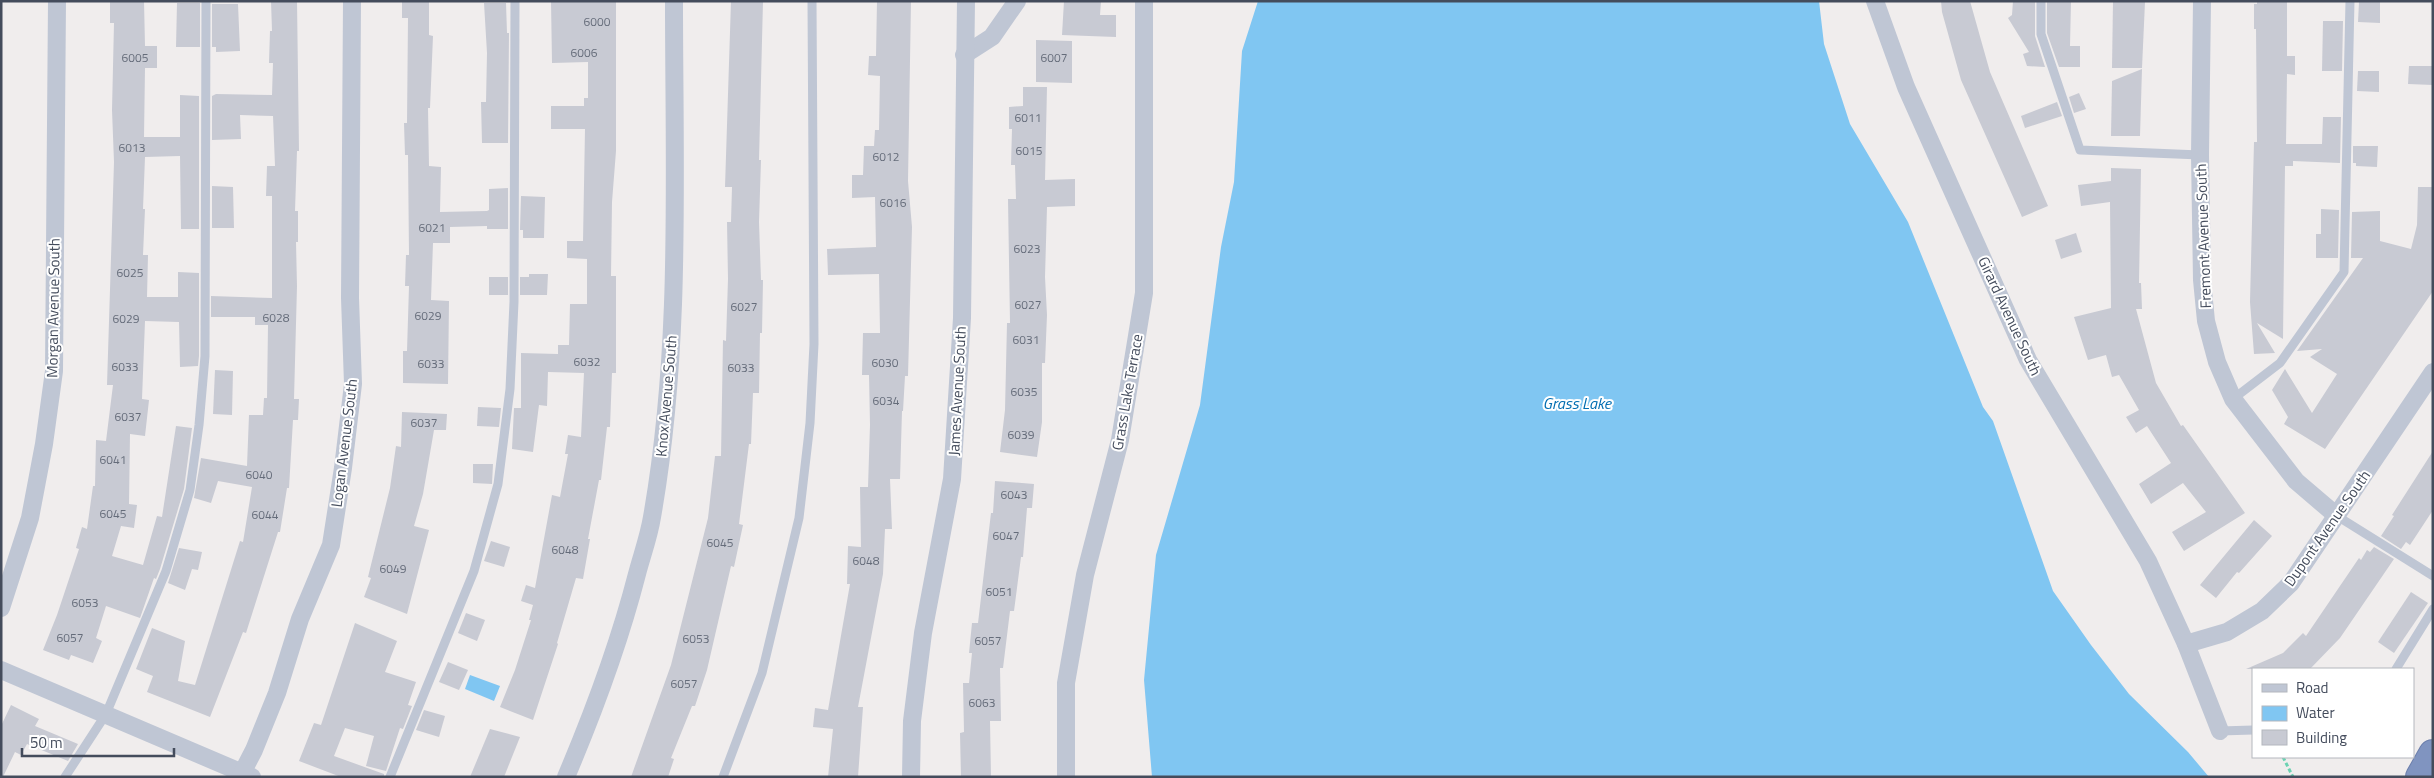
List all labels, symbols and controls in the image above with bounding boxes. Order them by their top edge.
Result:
house number: 6000 [584,12,611,31]
house number: 6006 [571,43,598,62]
house number: 6005 [122,48,149,67]
house number: 6007 [1041,48,1067,67]
house number: 6011 [1015,108,1041,127]
house number: 6013 [119,138,145,157]
house number: 6015 [1016,141,1043,160]
house number: 6012 [873,147,899,166]
street label: Fremont Avenue South [2189,163,2217,309]
house number: 6016 [880,193,907,212]
house number: 6021 [419,218,445,237]
street label: Morgan Avenue South [40,238,66,378]
house number: 6023 [1014,239,1040,258]
street label: Girard Avenue South [1972,253,2048,379]
house number: 6025 [117,263,144,282]
house number: 6027 [1015,295,1041,314]
house number: 6027 [731,297,757,316]
house number: 6029 [415,306,442,325]
house number: 6028 [263,308,290,327]
house number: 6029 [113,309,140,328]
street label: James Avenue South [942,326,972,456]
house number: 6031 [1013,330,1039,349]
street label: Grass Lake Terrace [1105,332,1149,452]
street label: Knox Avenue South [649,334,683,458]
house number: 6032 [574,352,600,371]
house number: 6030 [872,353,899,372]
house number: 6033 [418,354,444,373]
house number: 6033 [112,357,138,376]
house number: 6033 [728,358,754,377]
street label: Logan Avenue South [325,377,363,509]
house number: 6035 [1011,382,1038,401]
house number: 6034 [873,391,900,410]
water label: Grass Lake [1543,391,1613,415]
house number: 6037 [115,407,141,426]
house number: 6037 [411,413,437,432]
house number: 6039 [1008,425,1035,444]
house number: 6041 [100,450,126,469]
house number: 6040 [246,465,273,484]
street label: Dupont Avenue South [2278,465,2376,591]
house number: 6043 [1001,485,1027,504]
house number: 6045 [100,504,127,523]
house number: 6044 [252,505,279,524]
house number: 6047 [993,526,1019,545]
house number: 6045 [707,533,734,552]
house number: 6048 [552,540,579,559]
house number: 6048 [853,551,880,570]
house number: 6049 [380,559,407,578]
house number: 6051 [986,582,1012,601]
house number: 6053 [72,593,98,612]
house number: 6057 [57,628,83,647]
house number: 6053 [683,629,709,648]
house number: 6057 [975,631,1001,650]
legend [2252,668,2414,758]
house number: 6057 [671,674,697,693]
text: Road [2296,676,2328,699]
house number: 6063 [969,693,995,712]
text: Water [2296,701,2335,724]
scale bar [22,726,175,758]
text: Building [2296,726,2347,749]
text: 50 m [30,731,63,754]

